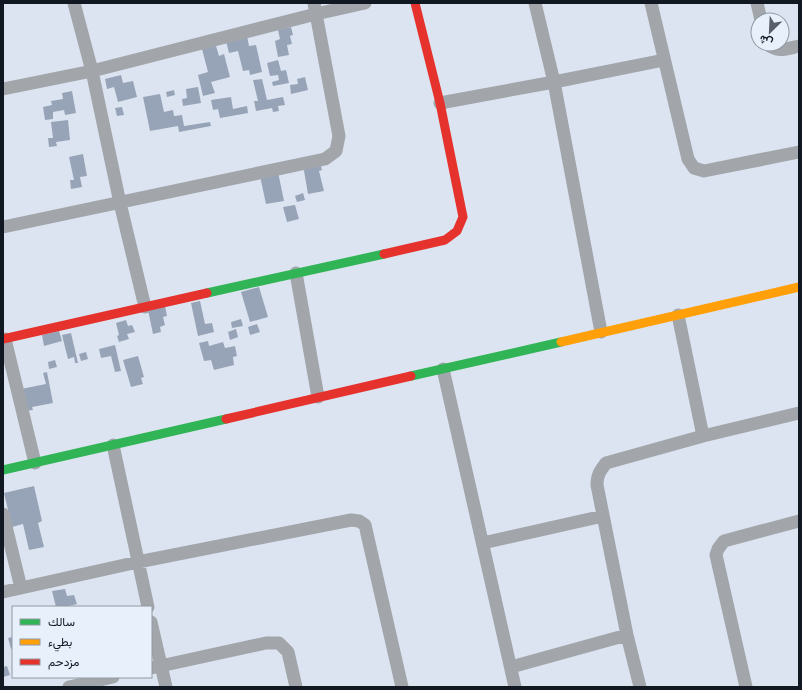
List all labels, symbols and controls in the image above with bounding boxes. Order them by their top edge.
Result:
north arrow [750,12,790,52]
text: ش [757,32,775,49]
legend [12,606,152,678]
text: سالك [48,615,75,629]
text: بطيء [48,635,72,652]
text: مزدحم [48,655,79,670]

